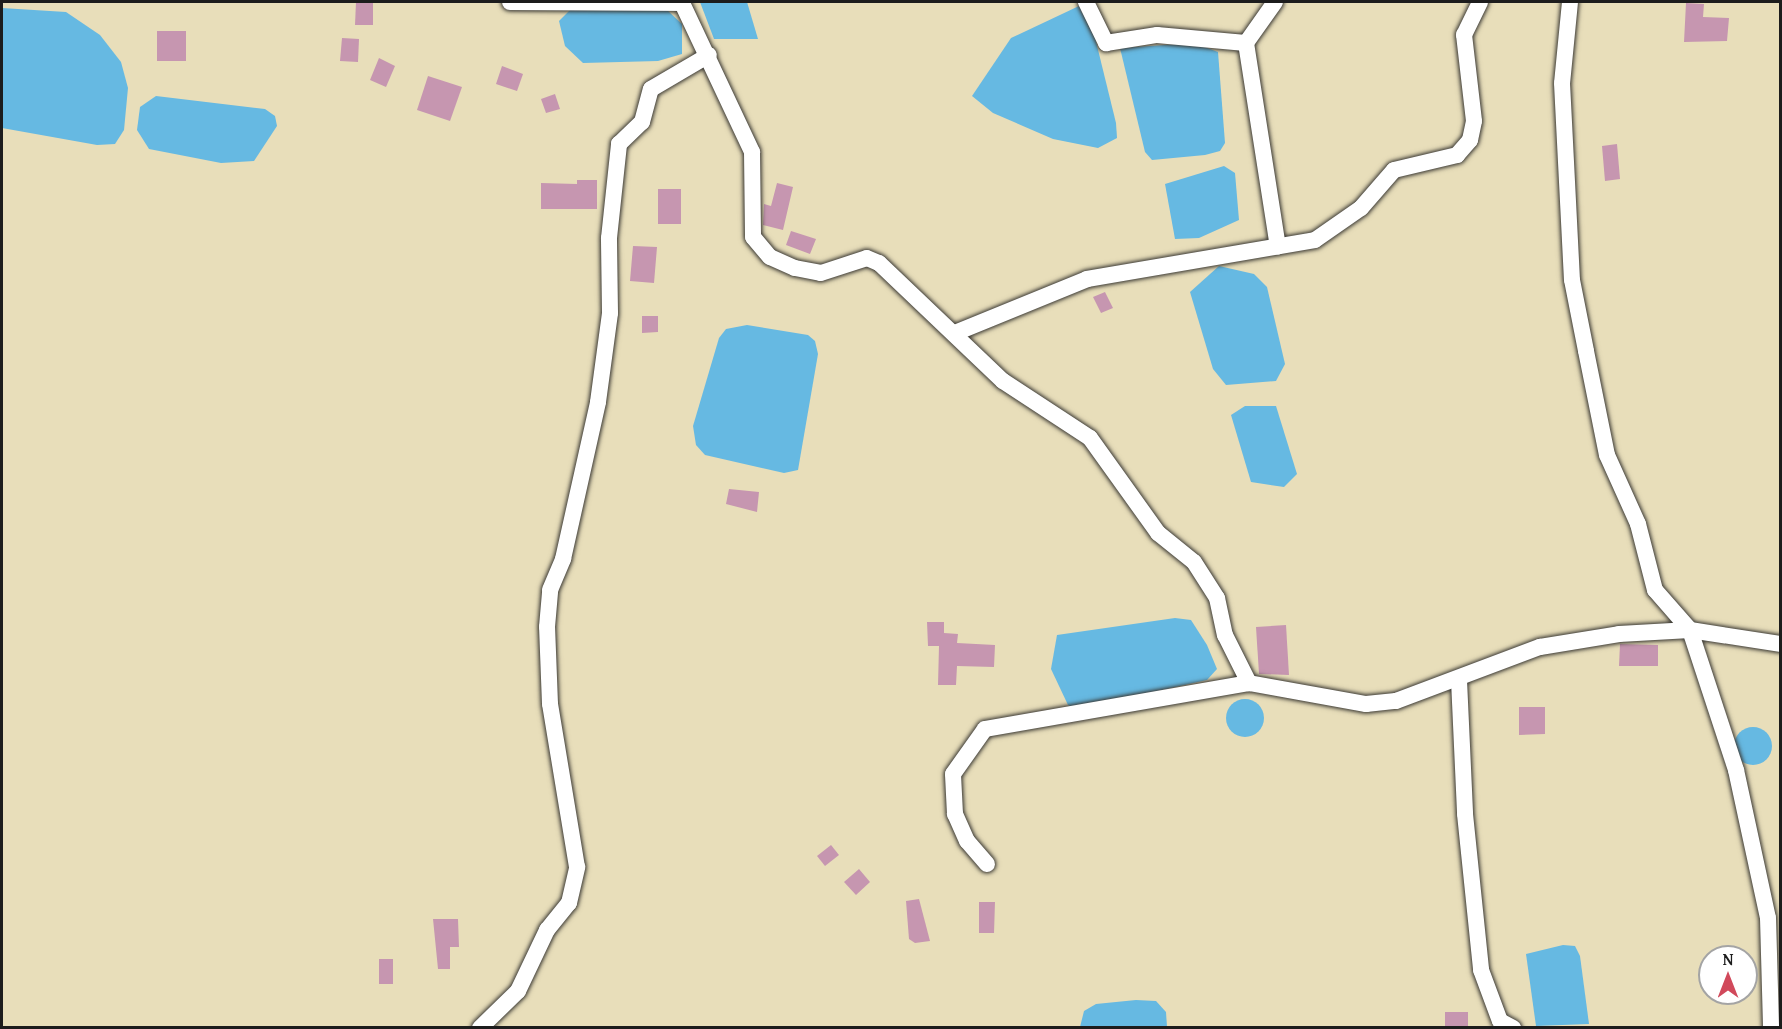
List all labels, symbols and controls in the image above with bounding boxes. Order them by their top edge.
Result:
north arrow [1698,945,1758,1005]
text: N [1723,947,1733,971]

